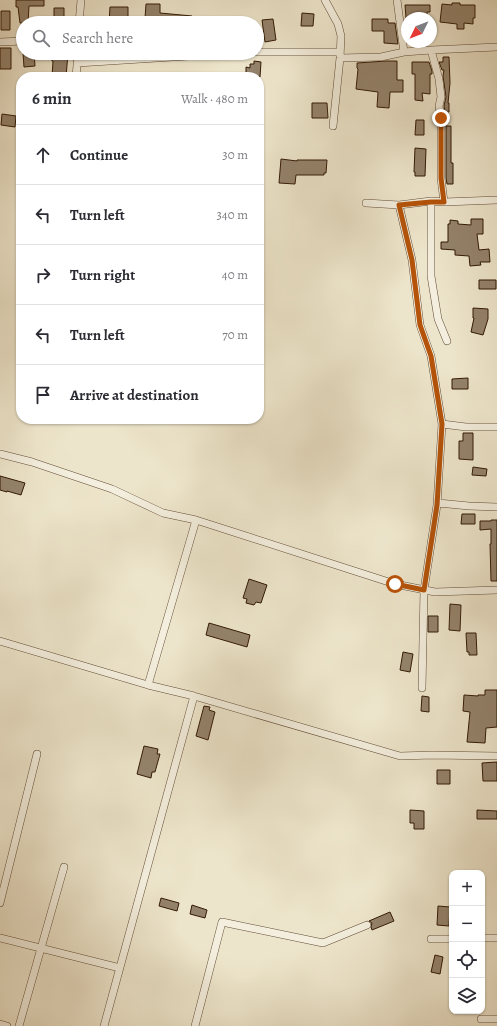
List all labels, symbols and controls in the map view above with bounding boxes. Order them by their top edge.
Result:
north arrow [401,12,437,48]
search box [16,16,264,60]
icon: search [30,27,52,49]
text: Search here [62,28,133,48]
text: 6 min [32,87,72,110]
text: Walk · 480 m [181,90,248,107]
route end [432,109,450,127]
icon: ahead [32,144,54,166]
text: Continue [70,145,128,165]
text: 30 m [222,146,248,163]
icon: left [32,204,54,226]
text: Turn left [70,205,125,225]
text: 340 m [216,206,248,223]
icon: right [32,264,54,286]
text: Turn right [70,265,135,285]
text: 40 m [222,266,248,283]
icon: left [32,324,54,346]
text: Turn left [70,325,125,345]
text: 70 m [222,326,248,343]
icon: arrive [32,384,54,406]
text: Arrive at destination [70,385,199,405]
route start [386,575,404,593]
map controls [449,870,485,1014]
button: + [449,870,485,906]
button: − [449,906,485,942]
button: locate [449,942,485,978]
button: layers [449,978,485,1014]

